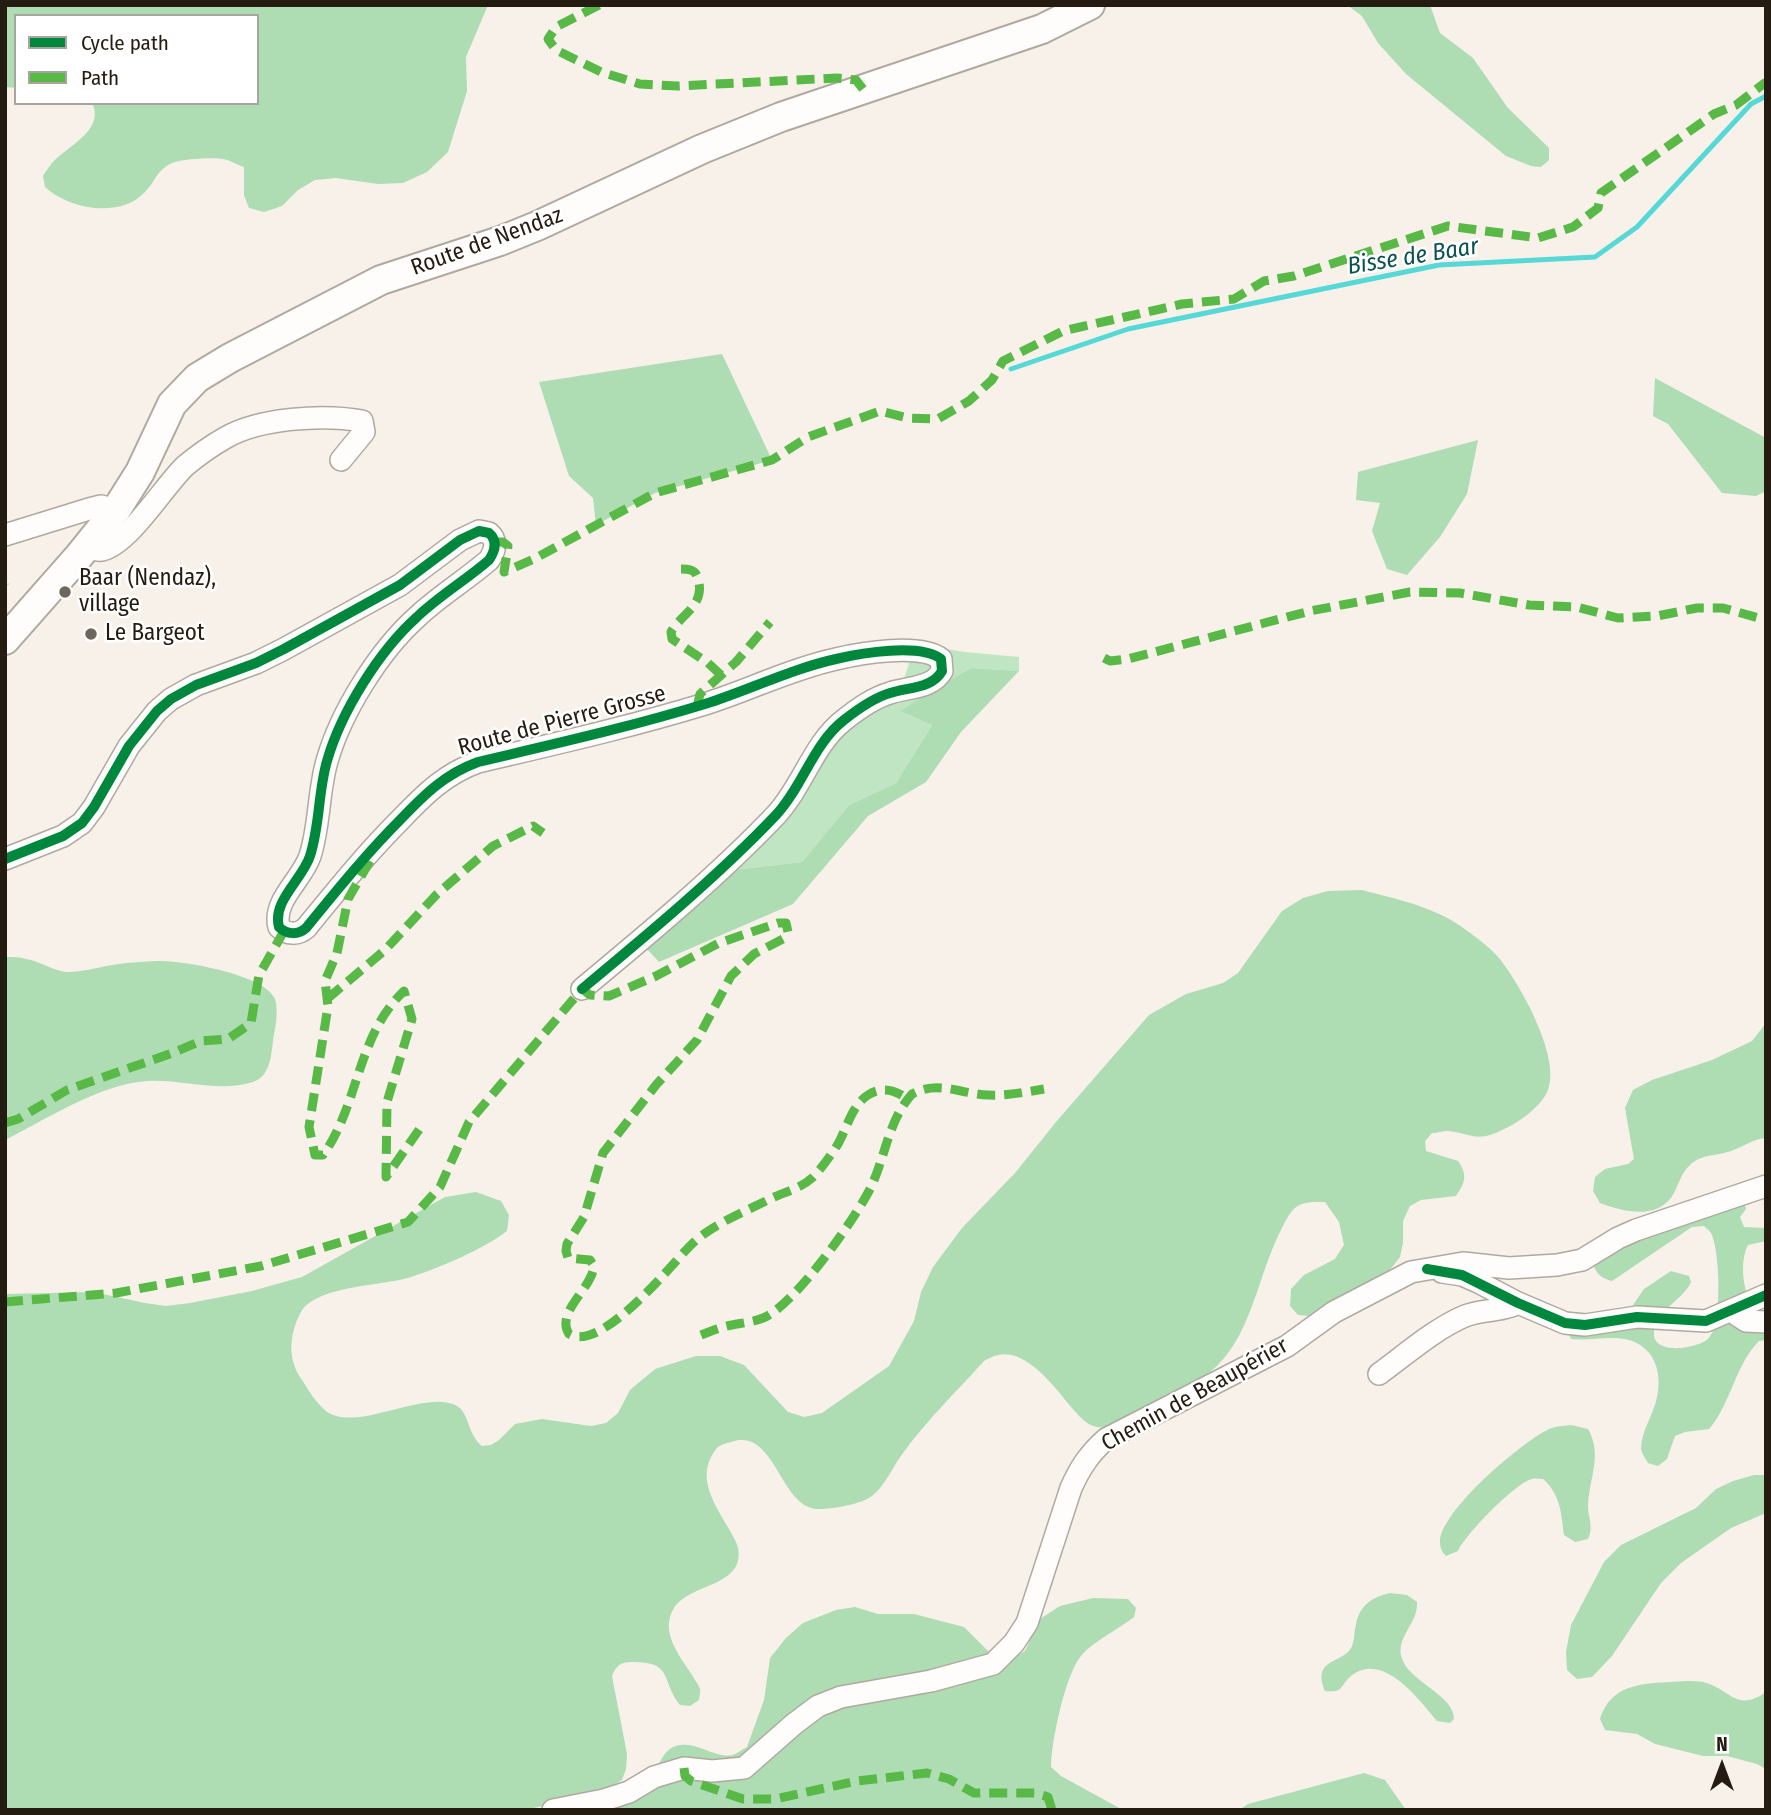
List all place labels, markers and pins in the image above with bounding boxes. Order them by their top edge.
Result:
place label: Baar (Nendaz), village [79,565,216,619]
marker: Baar (Nendaz), village [57,584,73,600]
place label: Le Bargeot [105,620,204,648]
marker: Le Bargeot [83,626,99,642]

